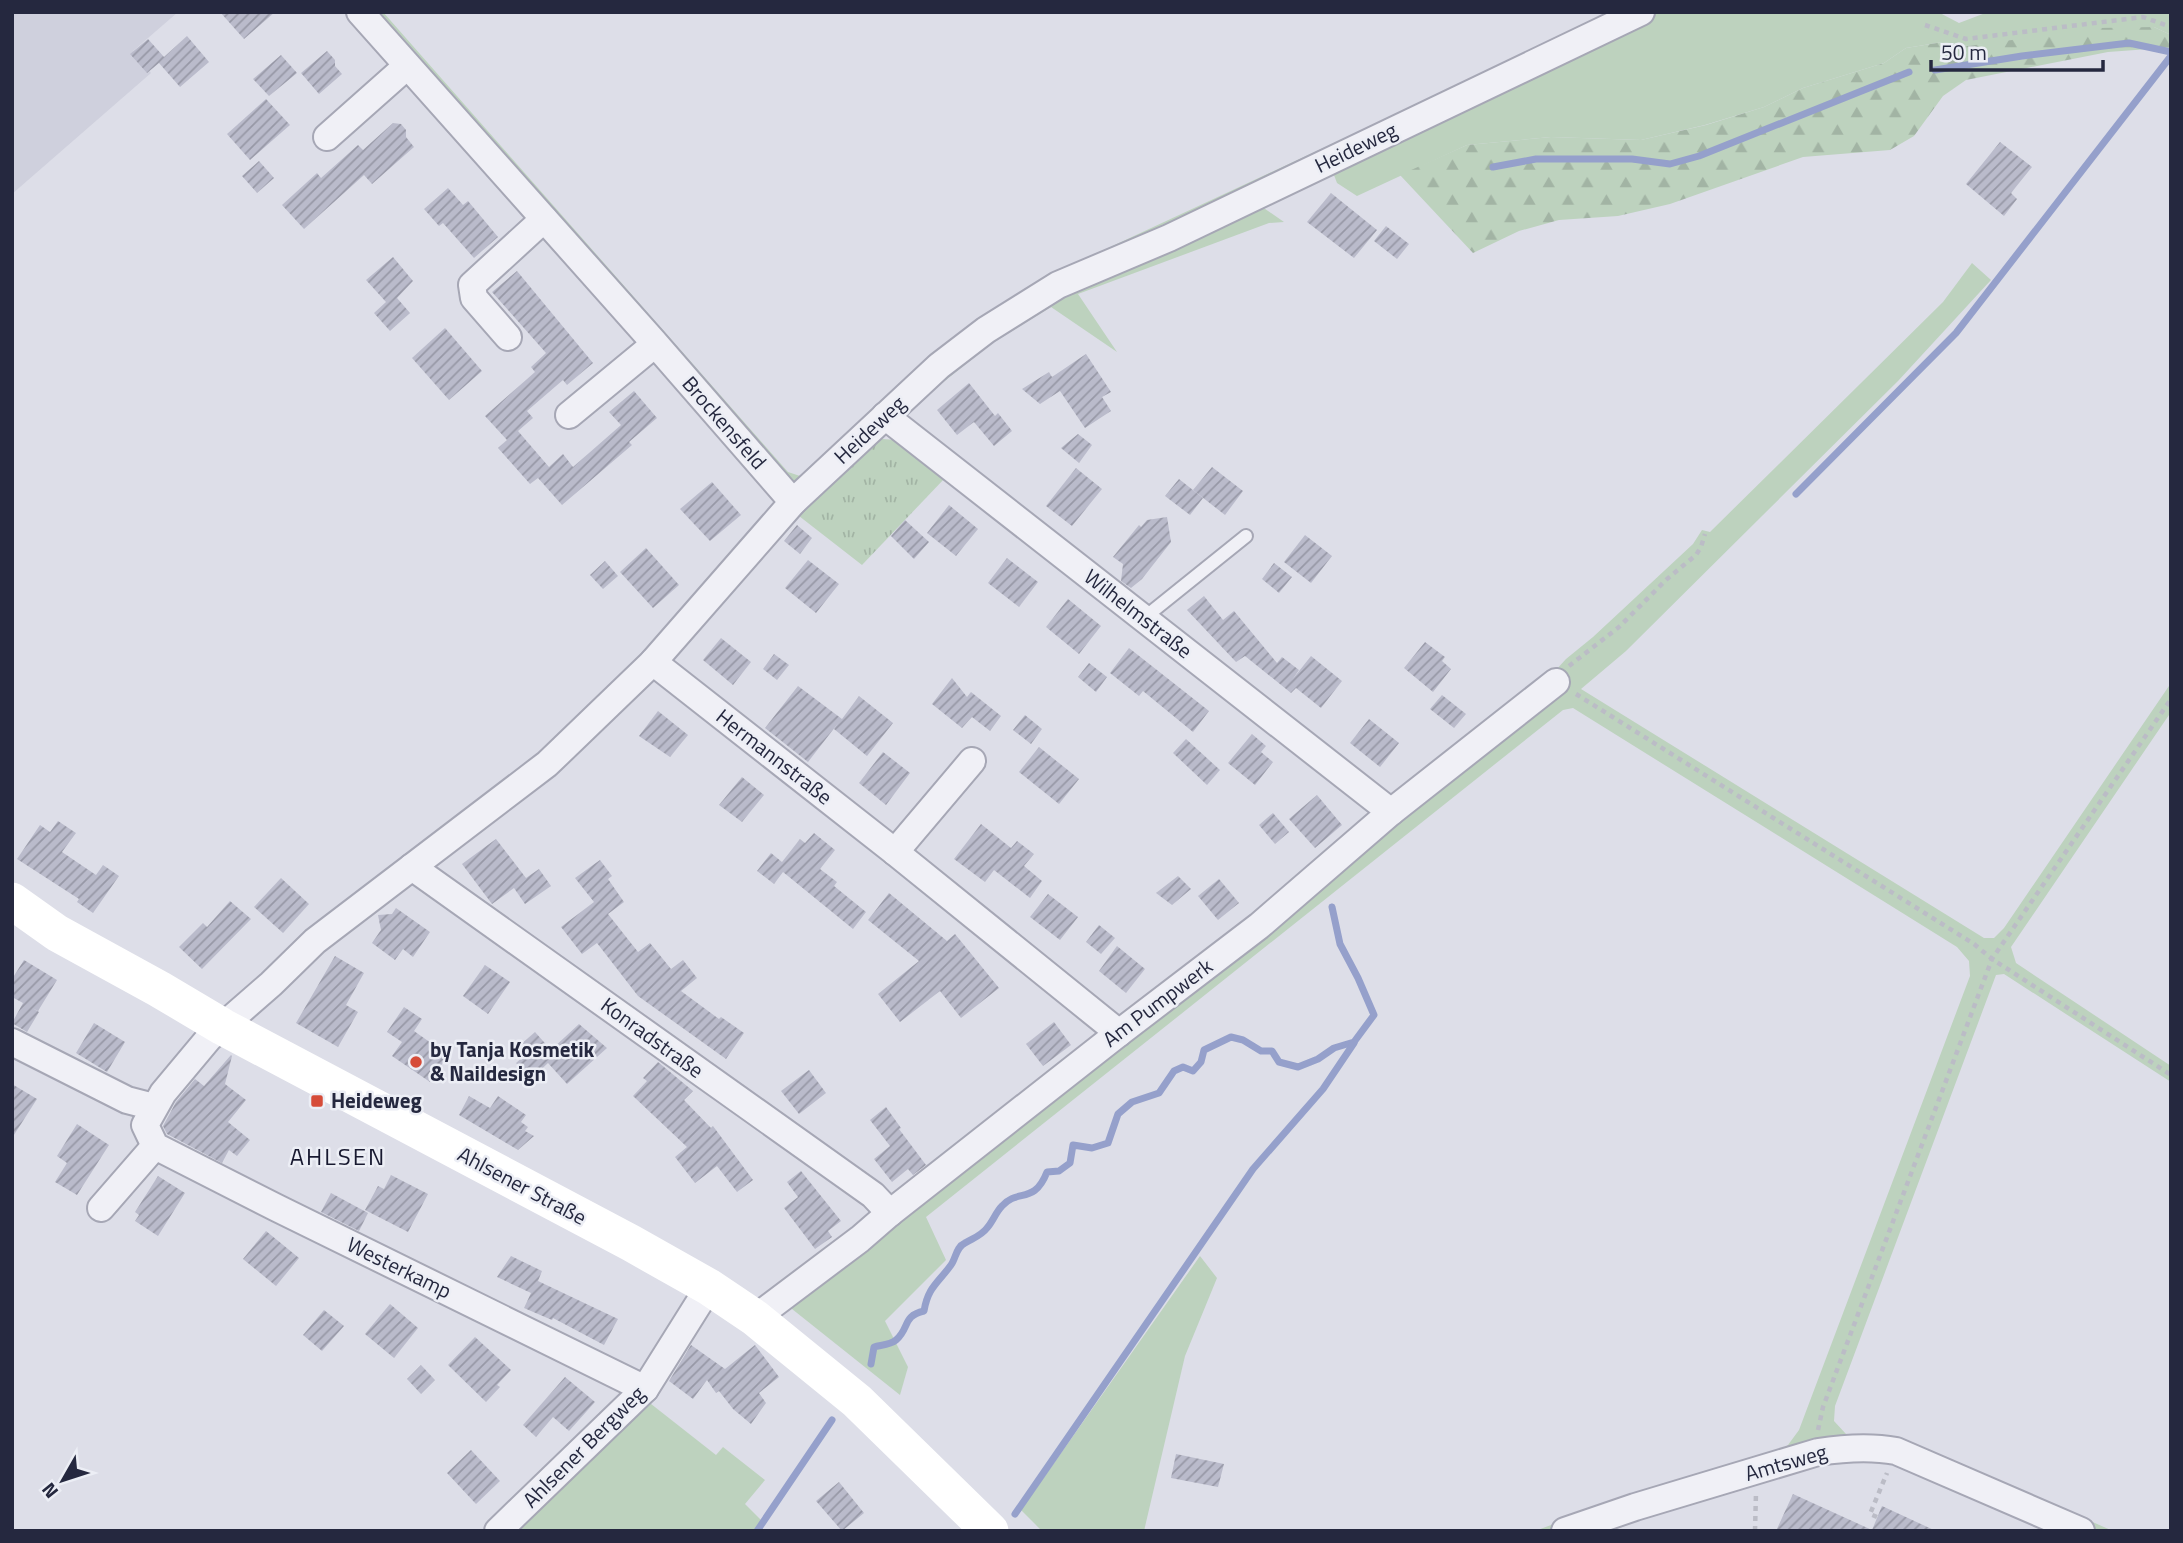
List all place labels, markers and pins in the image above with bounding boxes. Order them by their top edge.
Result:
place label: by Tanja Kosmetik & Naildesign [430,1033,595,1089]
marker: by Tanja Kosmetik & Naildesign [408,1054,424,1070]
place label: Heideweg [331,1084,422,1116]
marker: Heideweg [309,1093,325,1109]

